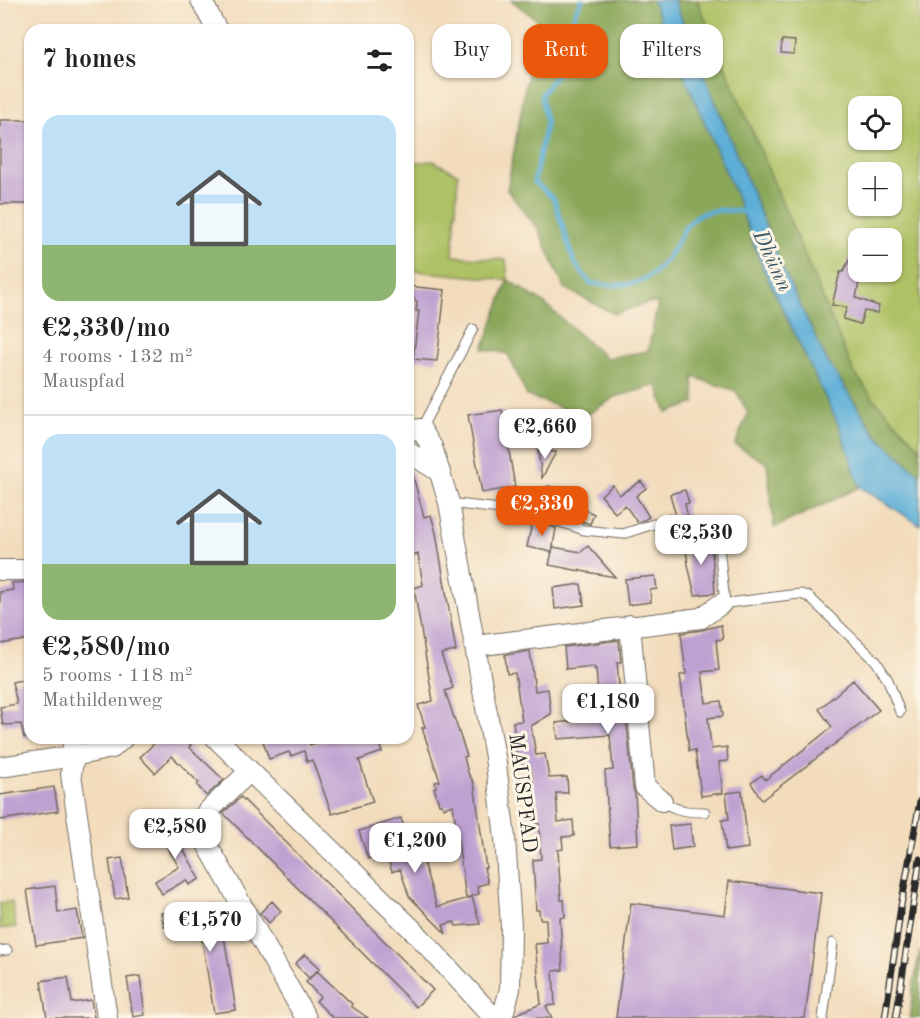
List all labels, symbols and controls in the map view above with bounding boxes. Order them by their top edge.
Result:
chip: Buy [432,24,511,78]
chip: Rent [523,24,608,78]
chip: Filters [620,24,723,78]
icon: filters [363,44,396,77]
text: 7 homes [42,47,136,73]
map controls [848,96,902,282]
button: locate [848,96,902,150]
icon: home [165,154,273,262]
button: + [848,162,902,216]
water label: Dhünn [748,226,796,296]
button: − [848,228,902,282]
text: €2,330/mo [42,316,170,342]
text: 4 rooms · 132 m² [42,347,192,367]
text: Mauspfad [42,372,125,392]
pin: €2,660 [496,409,594,460]
text: €2,660 [513,418,577,438]
icon: home [165,473,273,581]
pin: €2,330 [493,486,591,537]
text: €2,330 [510,495,574,515]
pin: €2,530 [652,515,750,566]
text: €2,530 [669,524,733,544]
text: €2,580/mo [42,635,170,661]
text: 5 rooms · 118 m² [42,666,192,686]
pin: €1,180 [559,684,657,735]
text: Mathildenweg [42,691,162,711]
text: €1,180 [576,693,640,713]
street label: MAUSPFAD [504,732,540,854]
pin: €2,580 [126,809,224,860]
text: €2,580 [143,818,207,838]
pin: €1,200 [366,823,464,874]
text: €1,200 [383,832,447,852]
pin: €1,570 [161,902,259,953]
text: €1,570 [178,911,242,931]

